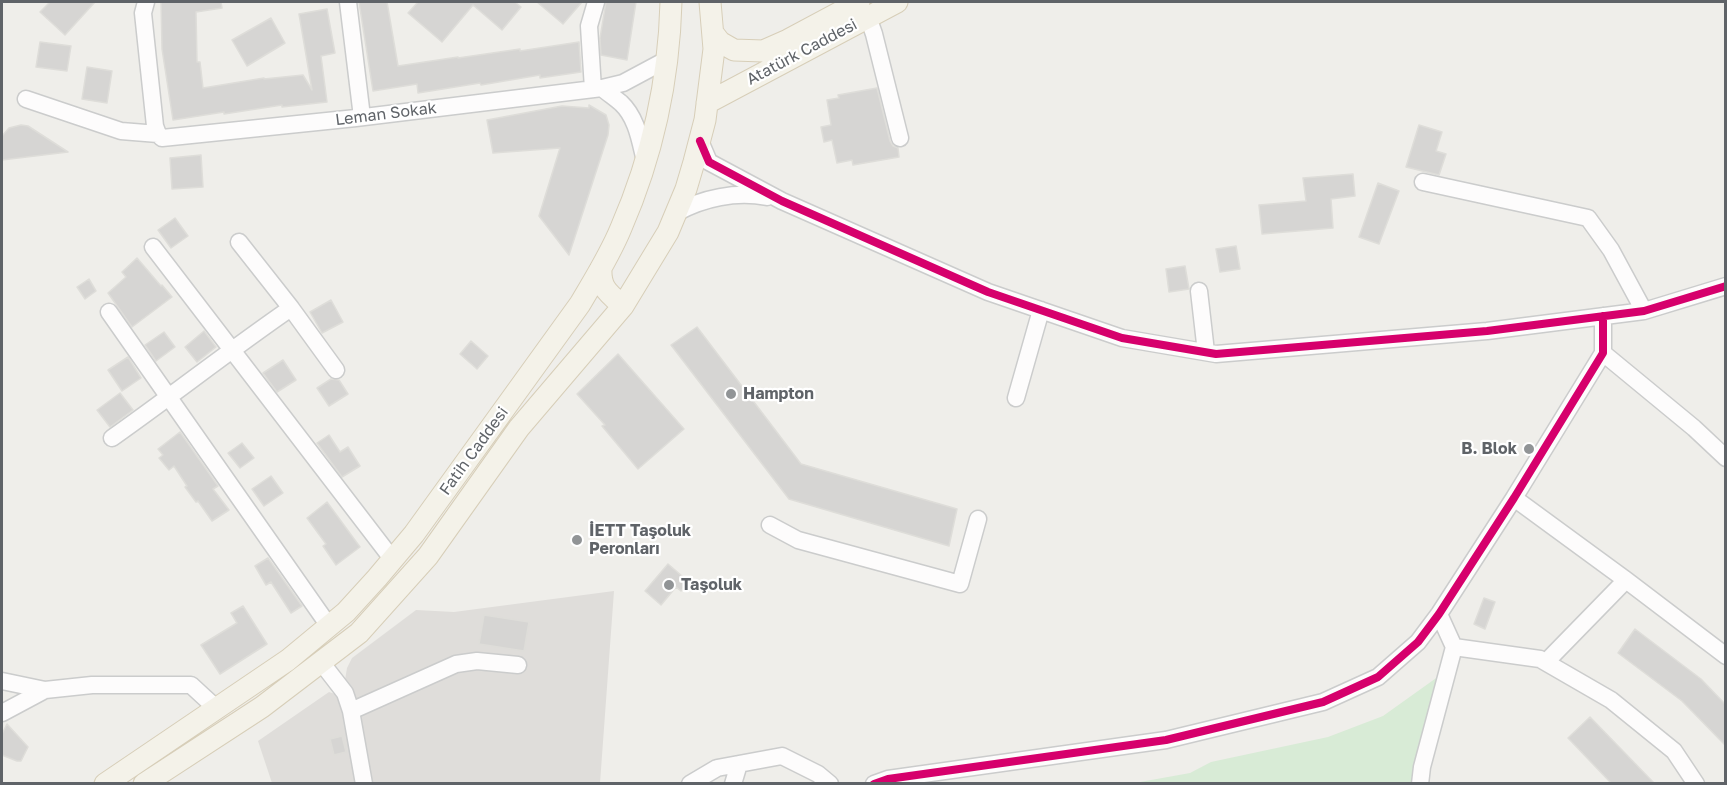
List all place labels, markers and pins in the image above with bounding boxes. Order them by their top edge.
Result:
place label: Hampton [743,384,814,404]
marker: Hampton [724,387,738,401]
place label: B. Blok [1461,439,1517,459]
marker: B. Blok [1522,442,1536,456]
place label: İETT Taşoluk Peronları [589,521,691,559]
marker: İETT Taşoluk Peronları [570,533,584,547]
place label: Taşoluk [681,575,742,595]
marker: Taşoluk [662,578,676,592]

